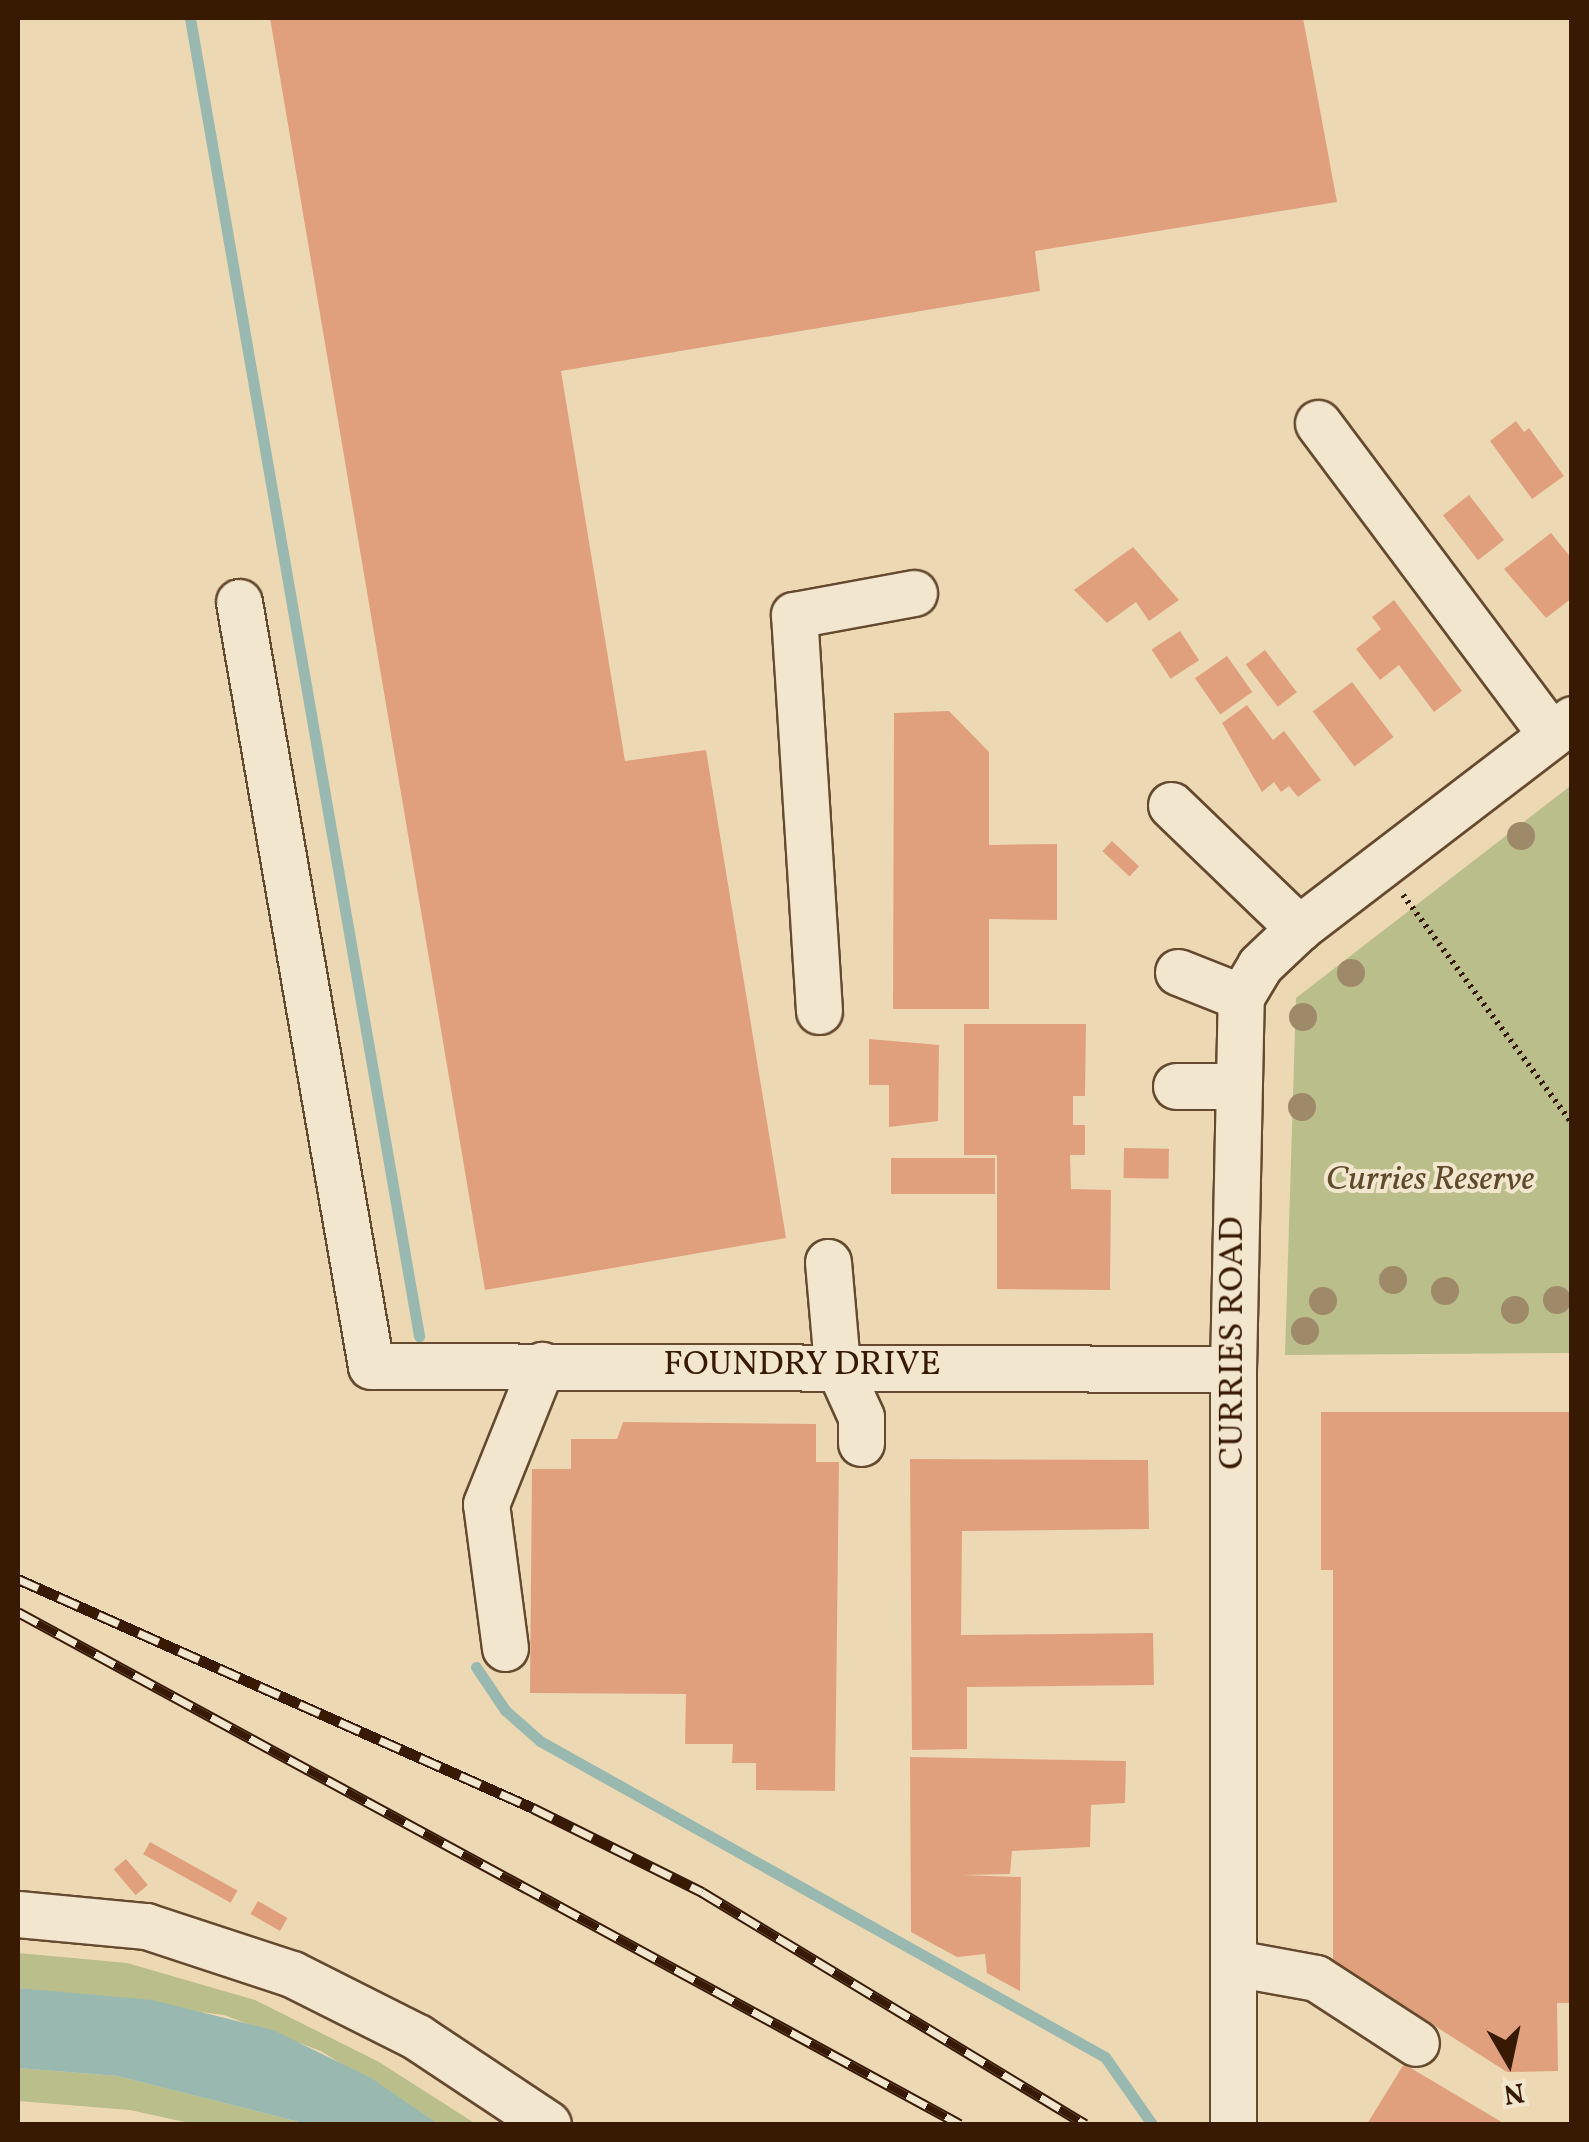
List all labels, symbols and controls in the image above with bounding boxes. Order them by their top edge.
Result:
park label: Curries Reserve [1326,1159,1534,1201]
street label: CURRIES ROAD [1212,1216,1254,1470]
street label: FOUNDRY DRIVE [663,1344,941,1386]
north arrow [1459,2012,1559,2112]
text: N [1501,2071,1527,2113]

